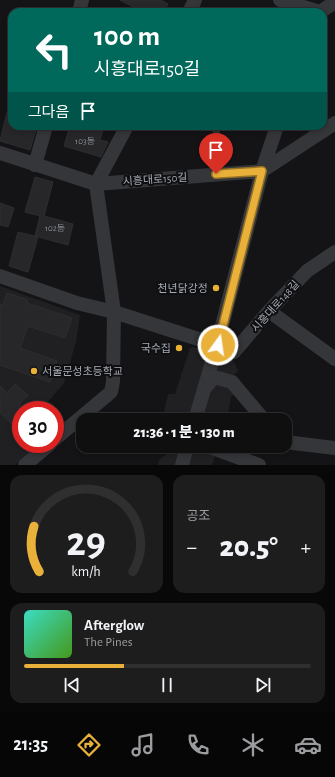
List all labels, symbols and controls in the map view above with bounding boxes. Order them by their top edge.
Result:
text: 100 m [94,23,160,51]
icon: left [28,24,80,76]
text: 시흥대로150길 [94,61,200,79]
icon: arrive [77,100,99,122]
text: 그다음 [28,105,69,120]
pin [199,133,233,174]
house number: 103동 [75,137,95,146]
icon: arrive [205,139,227,161]
street label: 시흥대로150길 [122,172,188,187]
house number: 102동 [45,224,65,233]
street label: 시흥대로148길 [250,279,301,334]
place label: 천년닭강정 [157,282,208,294]
marker: 천년닭강정 [211,283,221,293]
position arrow [197,324,239,366]
place label: 국수집 [141,343,171,354]
marker: 국수집 [174,343,184,353]
place label: 서울문성초등학교 [42,365,123,377]
marker: 서울문성초등학교 [29,366,39,376]
speed limit sign: 30 [12,401,64,453]
text: 21:36 · 1 분 · 130 m [133,425,235,440]
text: 공조 [187,510,210,523]
text: 29 [66,522,106,563]
text: 20.5° [219,532,278,562]
text: − [187,536,197,558]
text: + [300,536,311,558]
text: km/h [72,565,101,579]
text: Afterglow [84,618,144,633]
text: The Pines [84,636,133,649]
icon: previous [61,674,83,696]
icon: pause [156,674,178,696]
icon: next [252,674,274,696]
icon: directions [75,731,103,759]
icon: music [129,731,157,759]
icon: phone [184,731,212,759]
icon: climate [239,731,267,759]
icon: car [294,731,322,759]
text: 21:35 [13,736,48,754]

